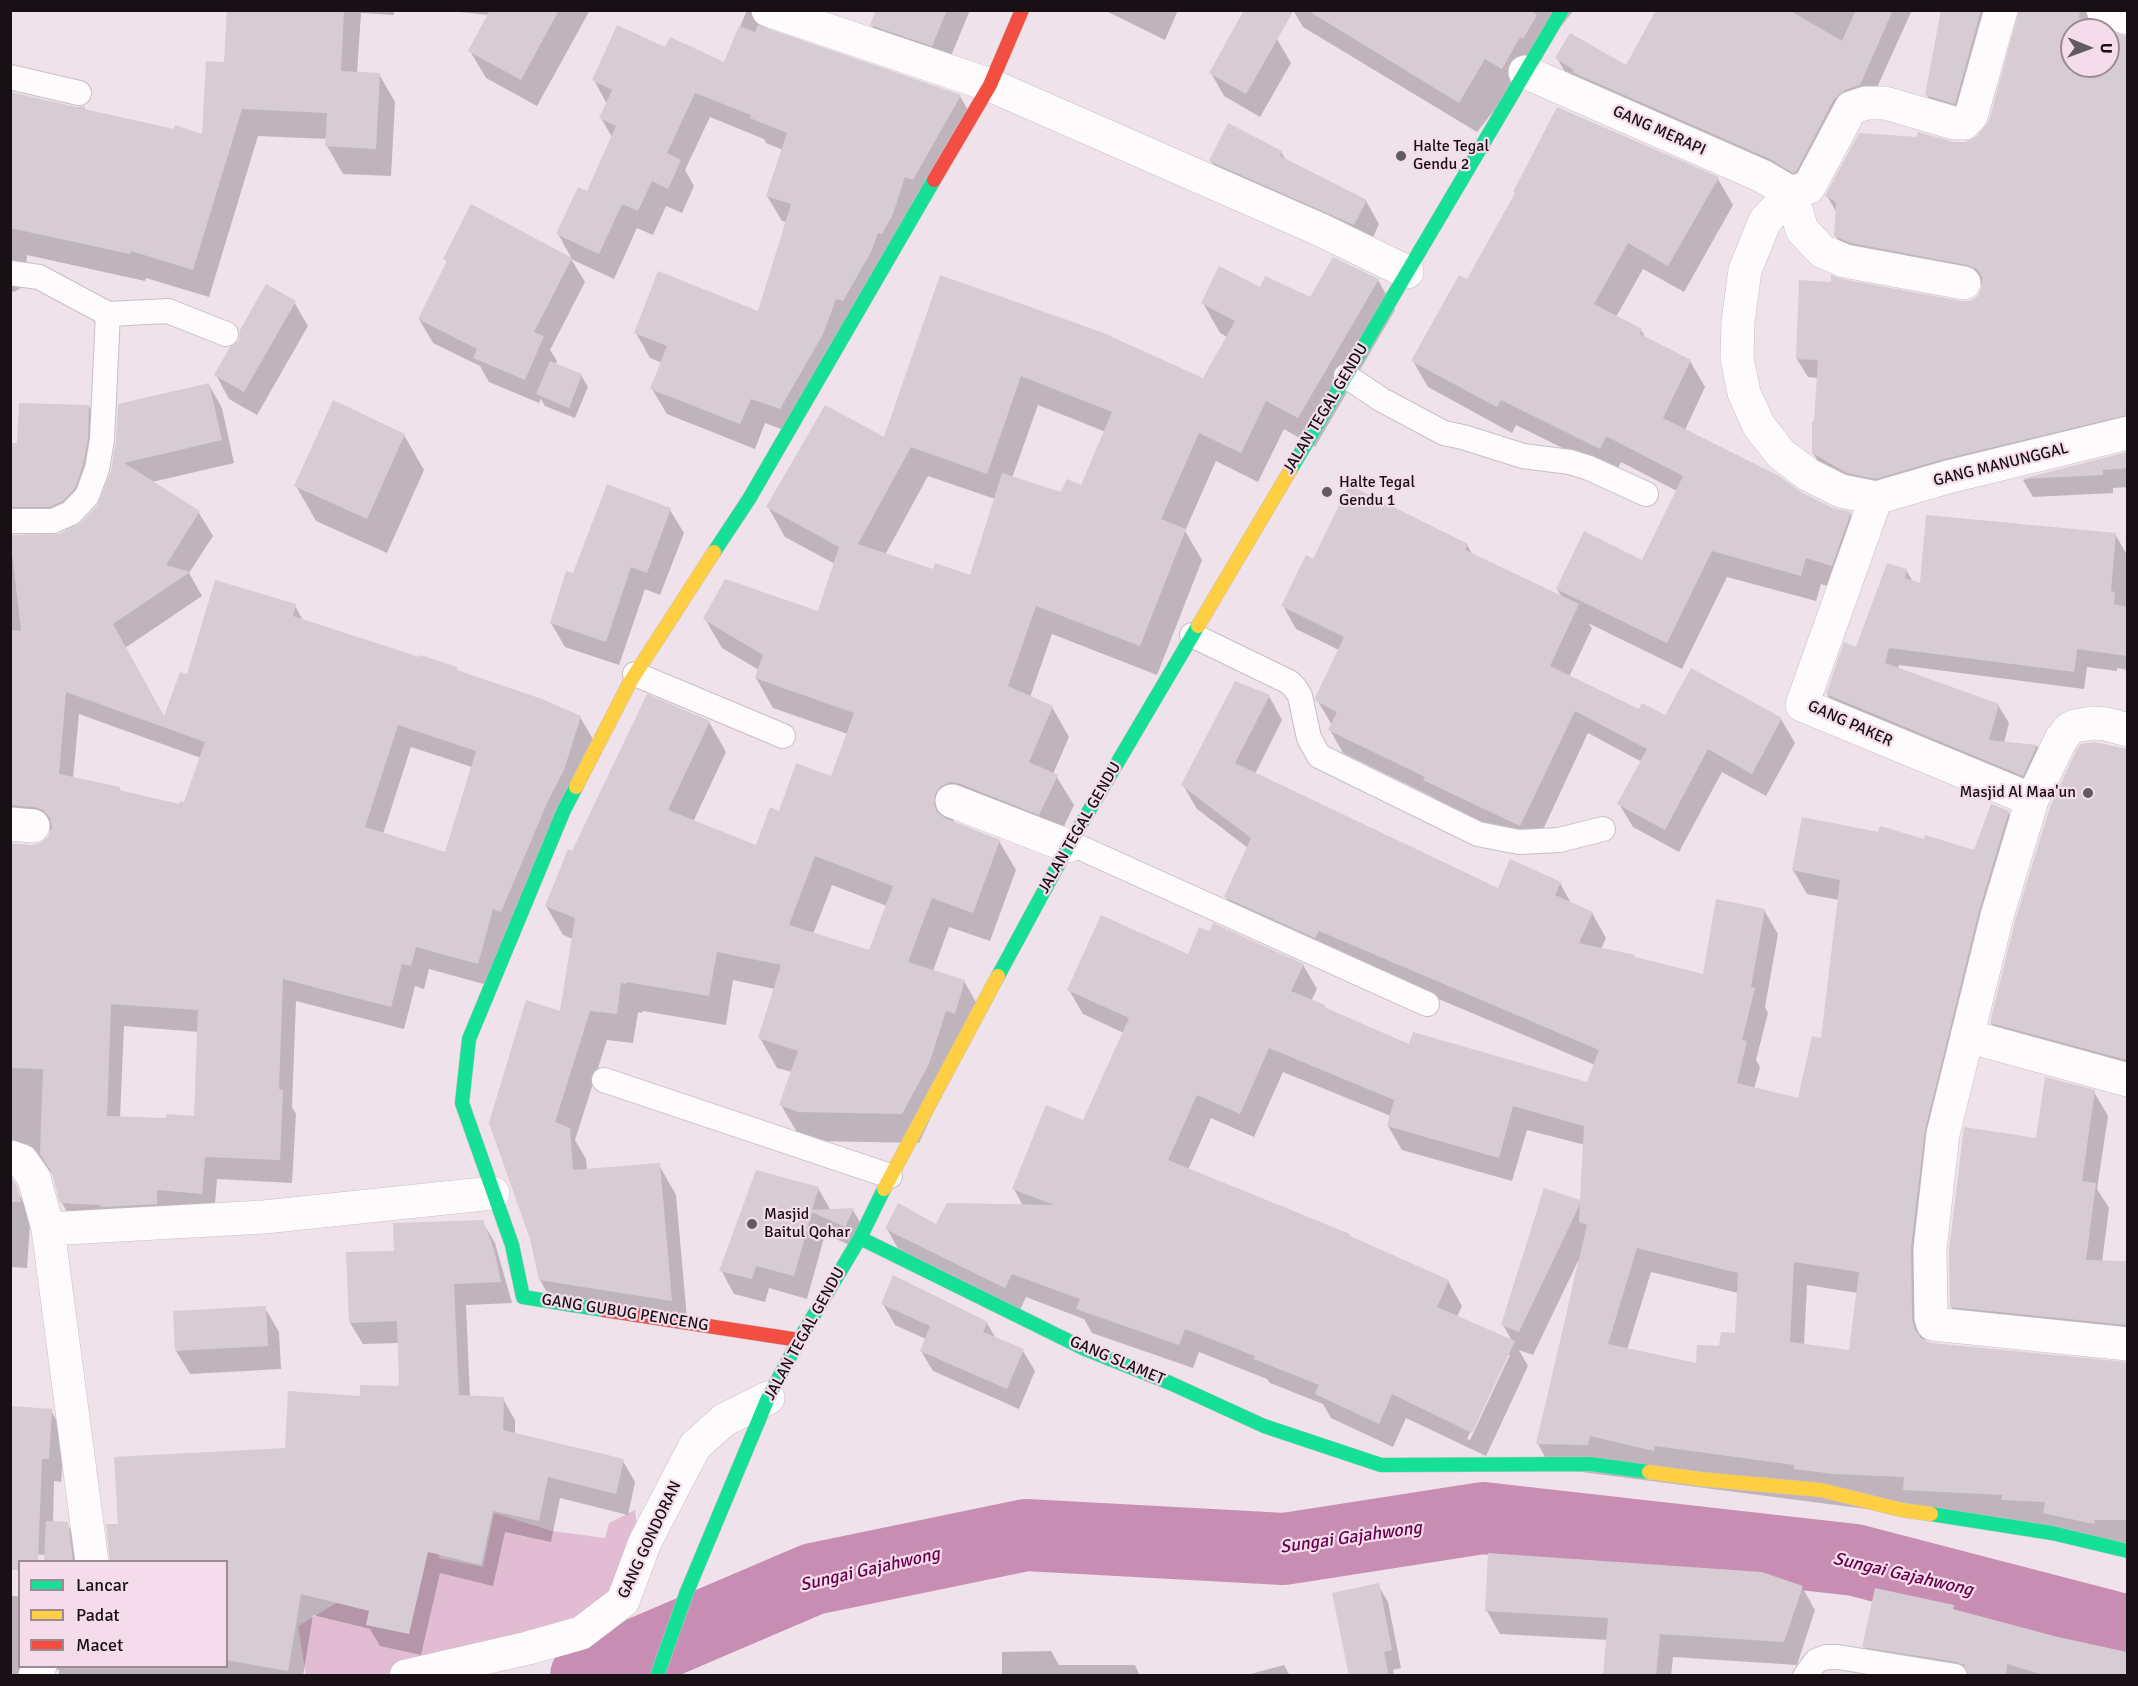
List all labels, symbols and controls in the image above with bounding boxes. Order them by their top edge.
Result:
north arrow [2060,18,2120,78]
text: U [2096,43,2116,54]
street label: GANG MERAPI [1609,102,1709,160]
place label: Halte Tegal Gendu 2 [1413,137,1489,175]
marker: Halte Tegal Gendu 2 [1394,149,1408,163]
street label: JALAN TEGAL GENDU [1279,340,1373,478]
street label: GANG MANUNGGAL [1932,439,2070,491]
place label: Halte Tegal Gendu 1 [1339,473,1415,511]
marker: Halte Tegal Gendu 1 [1320,485,1334,499]
street label: GANG PAKER [1805,697,1895,751]
street label: JALAN TEGAL GENDU [1034,759,1126,897]
place label: Masjid Al Maa'un [1959,783,2076,803]
marker: Masjid Al Maa'un [2081,786,2095,800]
place label: Masjid Baitul Qohar [764,1205,850,1243]
marker: Masjid Baitul Qohar [745,1217,759,1231]
street label: JALAN TEGAL GENDU [761,1264,849,1404]
street label: GANG GUBUG PENCENG [540,1290,710,1336]
street label: GANG SLAMET [1067,1332,1167,1390]
street label: GANG GONDORAN [614,1478,686,1602]
water label: Sungai Gajahwong [1279,1517,1423,1559]
water label: Sungai Gajahwong [798,1543,942,1597]
water label: Sungai Gajahwong [1831,1548,1975,1602]
legend [18,1560,228,1668]
text: Lancar [76,1574,128,1596]
text: Padat [76,1604,120,1626]
text: Macet [76,1634,123,1656]

